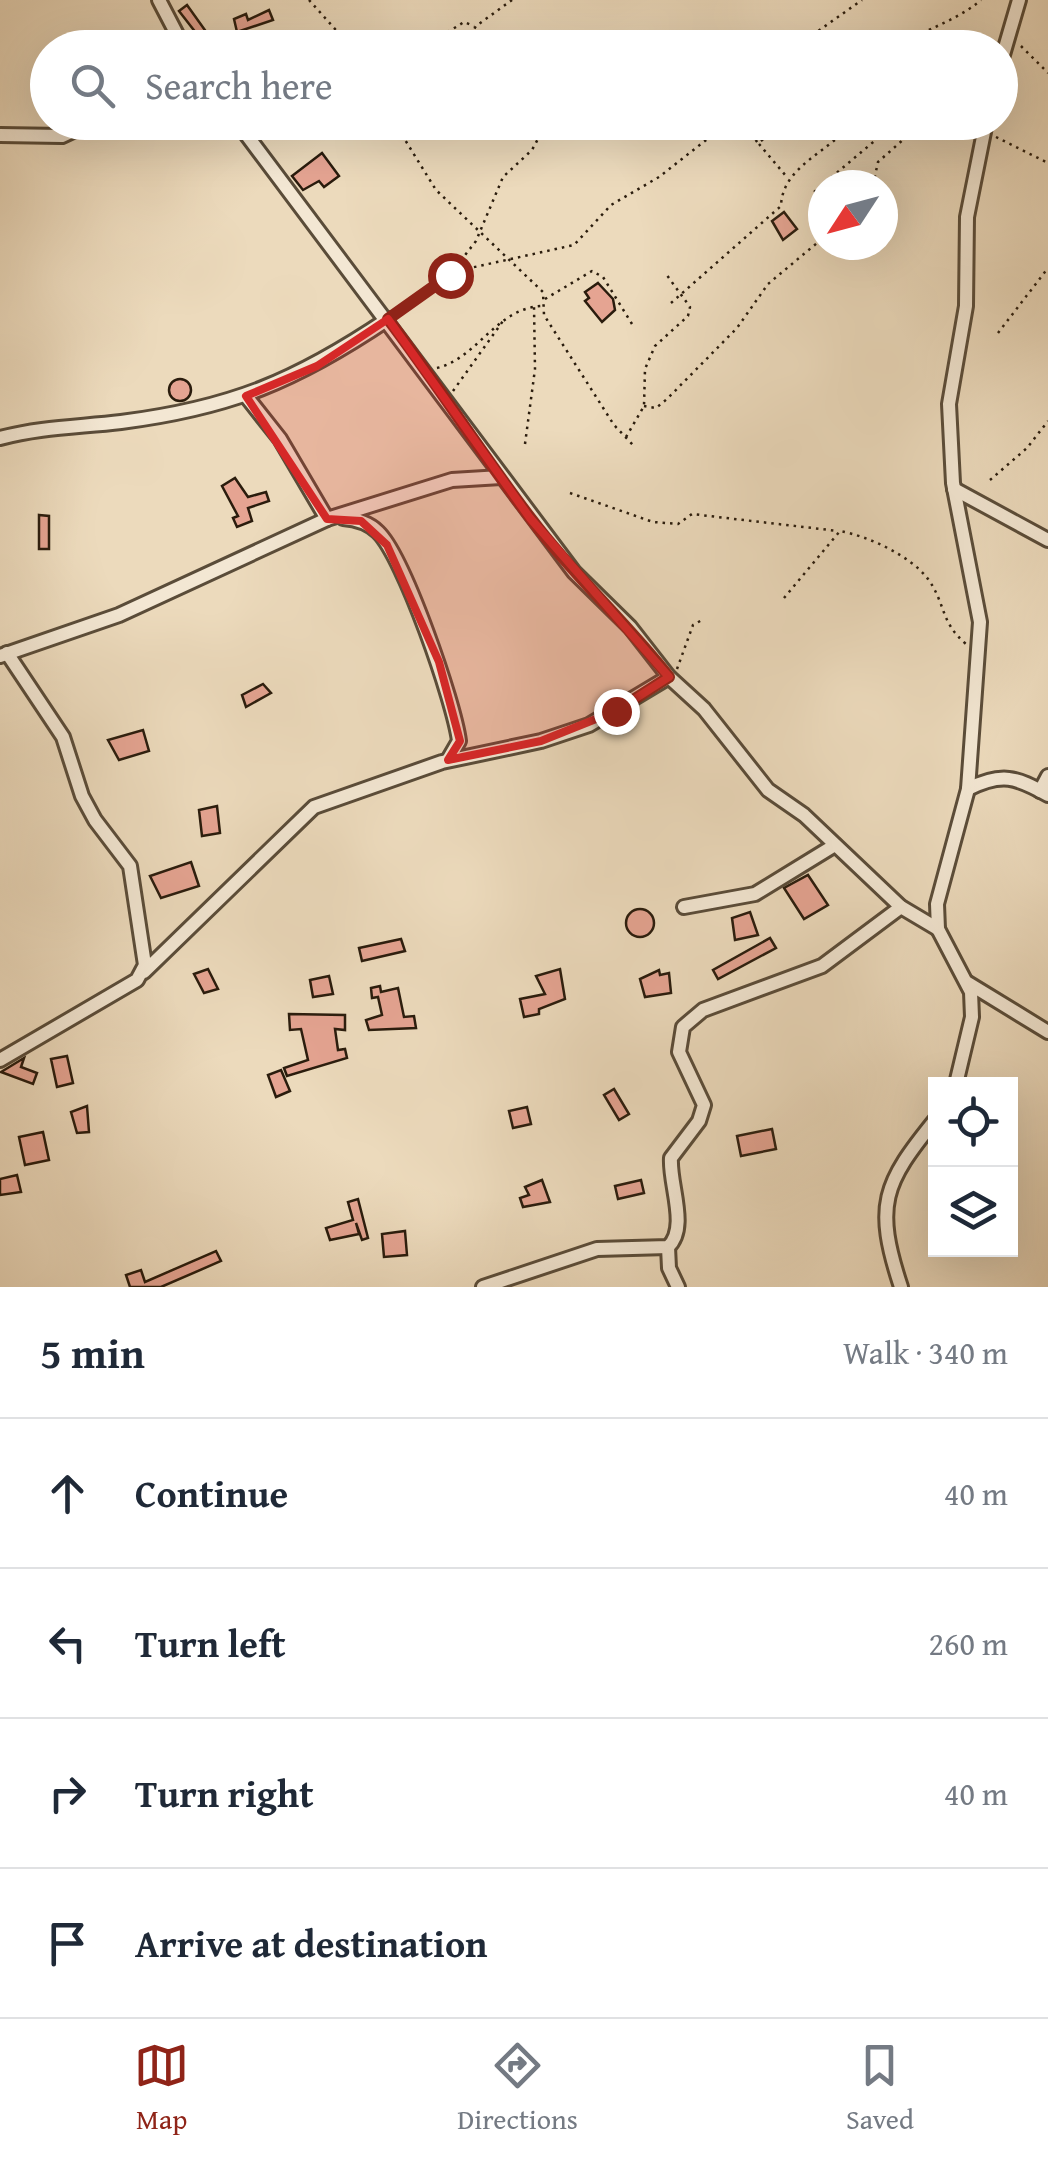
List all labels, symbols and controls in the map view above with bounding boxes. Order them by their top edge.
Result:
search box [30,30,1018,140]
text: Search here [145,57,333,113]
icon: search [65,58,120,113]
north arrow [808,170,898,260]
route start [428,253,474,299]
route end [594,689,640,735]
map controls [928,1077,1018,1257]
button: locate [928,1077,1018,1167]
button: layers [928,1167,1018,1257]
text: 5 min [40,1322,145,1383]
text: Walk · 340 m [843,1329,1008,1376]
text: Continue [135,1465,288,1521]
icon: ahead [40,1466,95,1521]
text: 40 m [944,1470,1008,1517]
text: Turn left [135,1615,286,1671]
icon: left [40,1616,95,1671]
text: 260 m [929,1620,1008,1667]
text: Turn right [135,1765,314,1821]
icon: right [40,1766,95,1821]
text: 40 m [944,1770,1008,1817]
text: Arrive at destination [135,1915,488,1971]
icon: arrive [40,1916,95,1971]
tab: Map [134,2038,189,2139]
tab: Directions [457,2038,578,2139]
tab: Saved [846,2038,914,2139]

